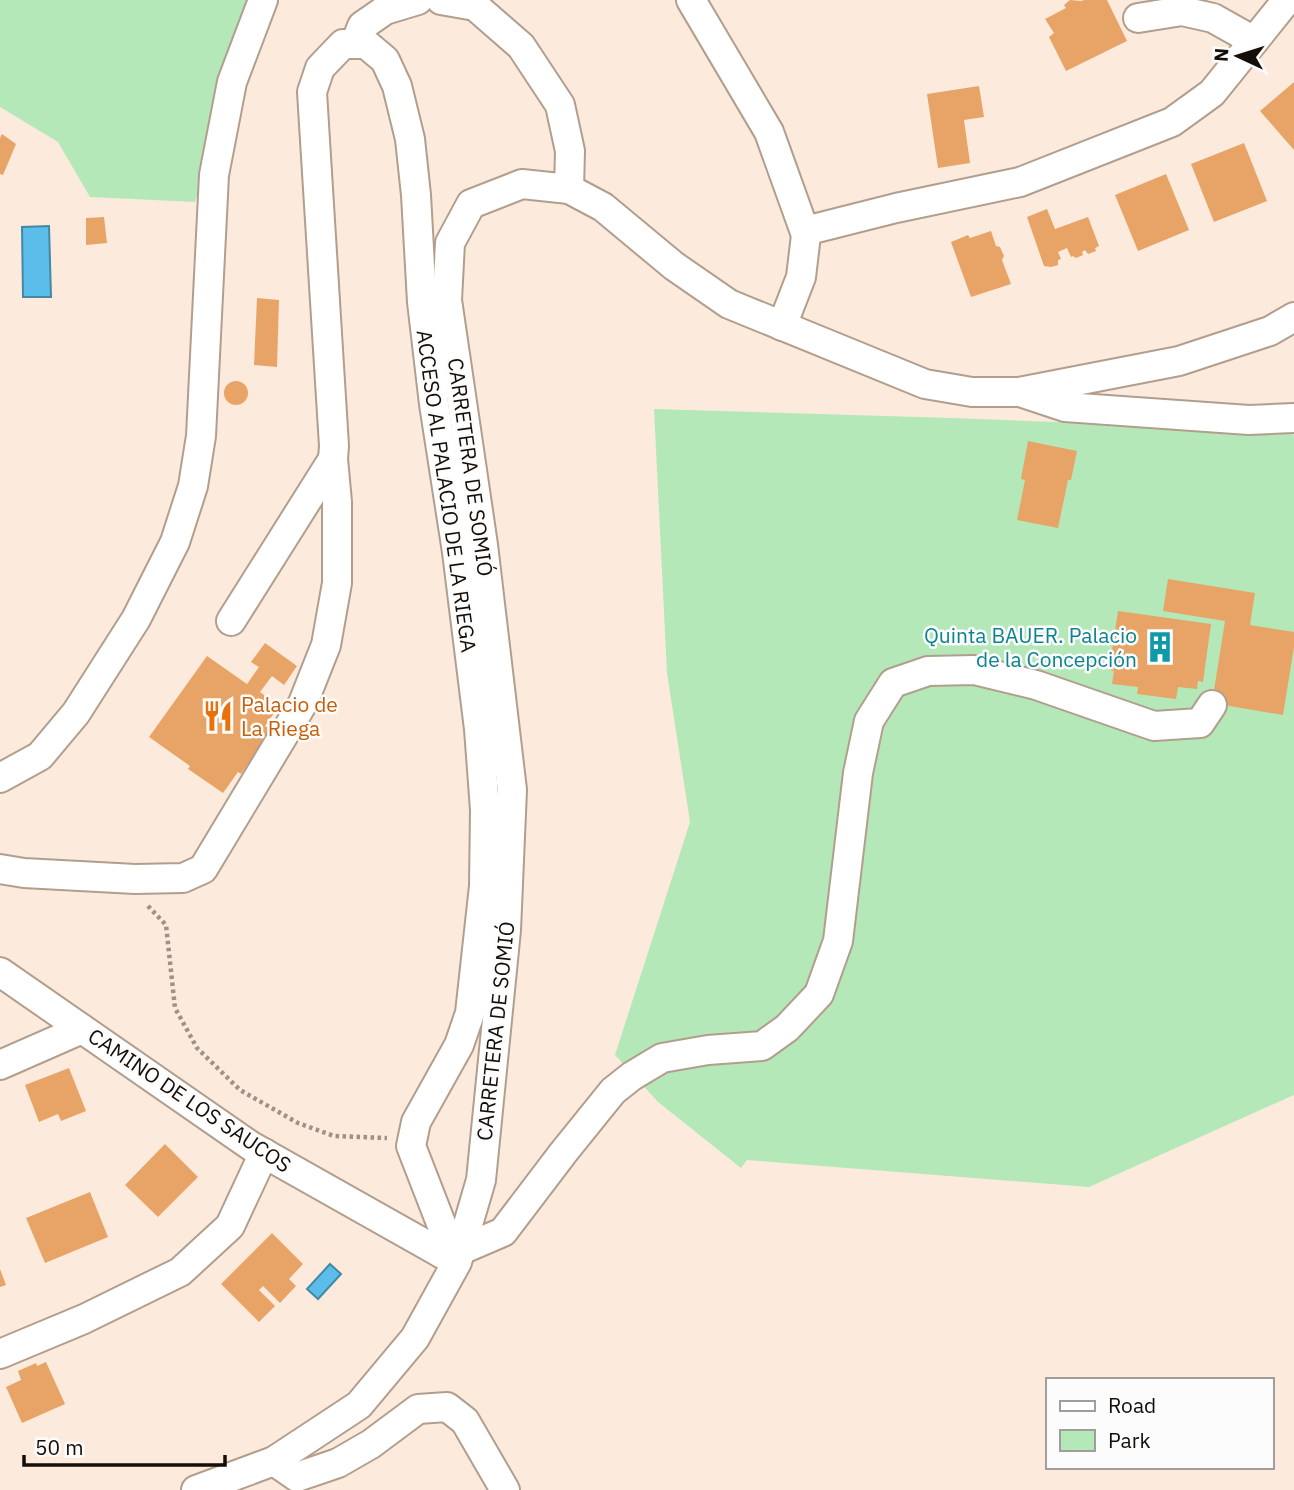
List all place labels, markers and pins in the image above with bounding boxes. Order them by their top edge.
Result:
place label: Quinta BAUER. Palacio de la Concepción [924,621,1137,673]
building icon: Quinta BAUER. Palacio de la Concepción [1143,630,1177,664]
place label: Palacio de La Riega [241,690,338,742]
restaurant icon: Palacio de La Riega [201,699,235,733]

